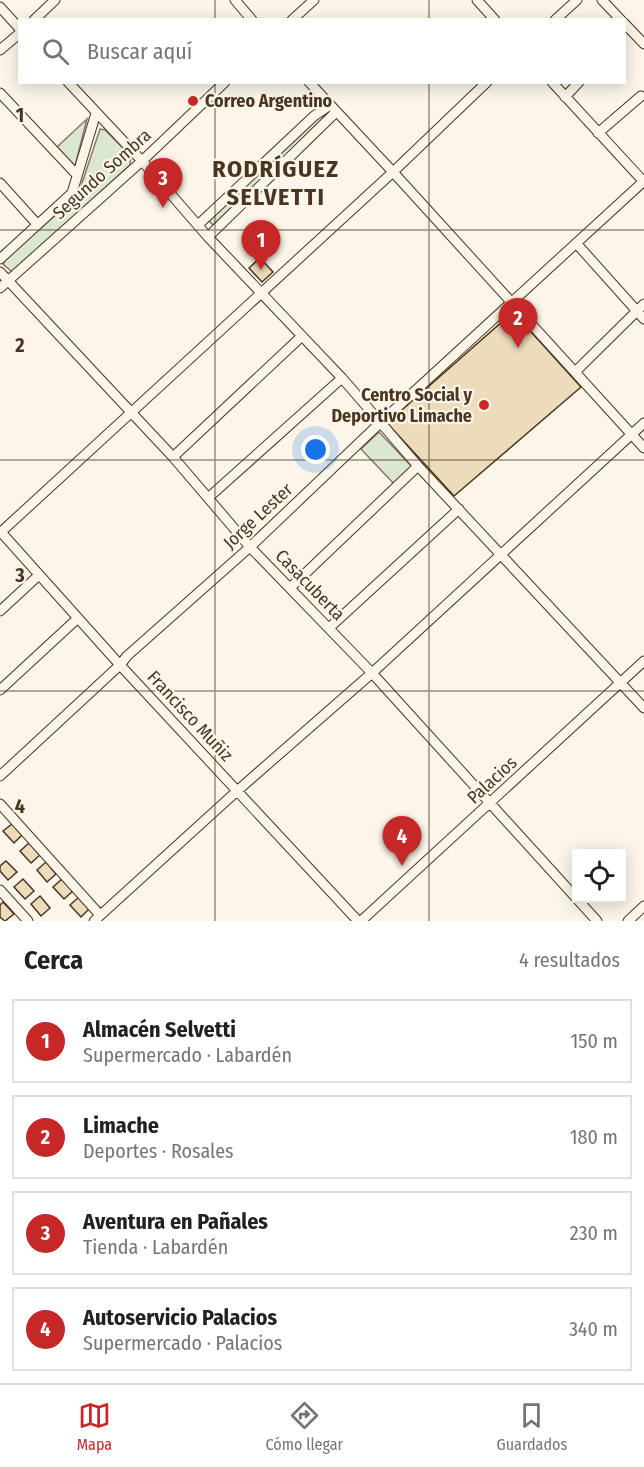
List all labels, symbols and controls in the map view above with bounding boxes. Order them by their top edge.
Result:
search box [18,18,626,84]
icon: search [39,35,72,68]
text: Buscar aquí [87,38,192,65]
place label: Correo Argentino [205,90,333,112]
marker: Correo Argentino [186,94,200,108]
text: 1 [16,103,24,127]
street label: Segundo Sombra [48,124,156,224]
district label: RODRÍGUEZ SELVETTI [212,154,340,211]
pin: 3 [144,158,182,208]
pin: 1 [242,220,280,270]
pin: 2 [498,298,538,348]
text: 2 [14,333,25,357]
place label: Centro Social y Deportivo Limache [331,384,472,427]
marker: Centro Social y Deportivo Limache [477,398,491,412]
your location [301,435,330,464]
street label: Jorge Lester [219,478,298,554]
street label: Casacuberta [271,545,349,625]
text: 3 [14,563,25,587]
street label: Francisco Muñiz [143,666,237,766]
street label: Palacios [463,751,522,809]
text: 4 [15,794,25,818]
pin: 4 [382,816,422,866]
map controls [572,849,626,903]
button: locate [572,849,626,903]
text: Cerca [24,945,83,976]
text: 4 resultados [519,948,620,972]
text: Almacén Selvetti [83,1016,236,1043]
text: 1 [41,1029,50,1053]
text: 150 m [571,1029,618,1053]
text: Supermercado · Labardén [83,1043,292,1067]
text: Limache [83,1112,159,1139]
text: 2 [41,1125,50,1149]
text: 180 m [570,1125,618,1149]
text: Deportes · Rosales [83,1139,234,1163]
text: Aventura en Pañales [83,1208,268,1235]
text: 3 [41,1221,50,1245]
text: 230 m [570,1221,618,1245]
text: Tienda · Labardén [83,1235,228,1259]
text: Autoservicio Palacios [83,1304,277,1331]
text: 4 [40,1317,51,1341]
text: 340 m [569,1317,618,1341]
text: Supermercado · Palacios [83,1331,282,1355]
tab: Mapa [77,1399,112,1454]
tab: Cómo llegar [266,1399,343,1454]
tab: Guardados [497,1399,567,1454]

